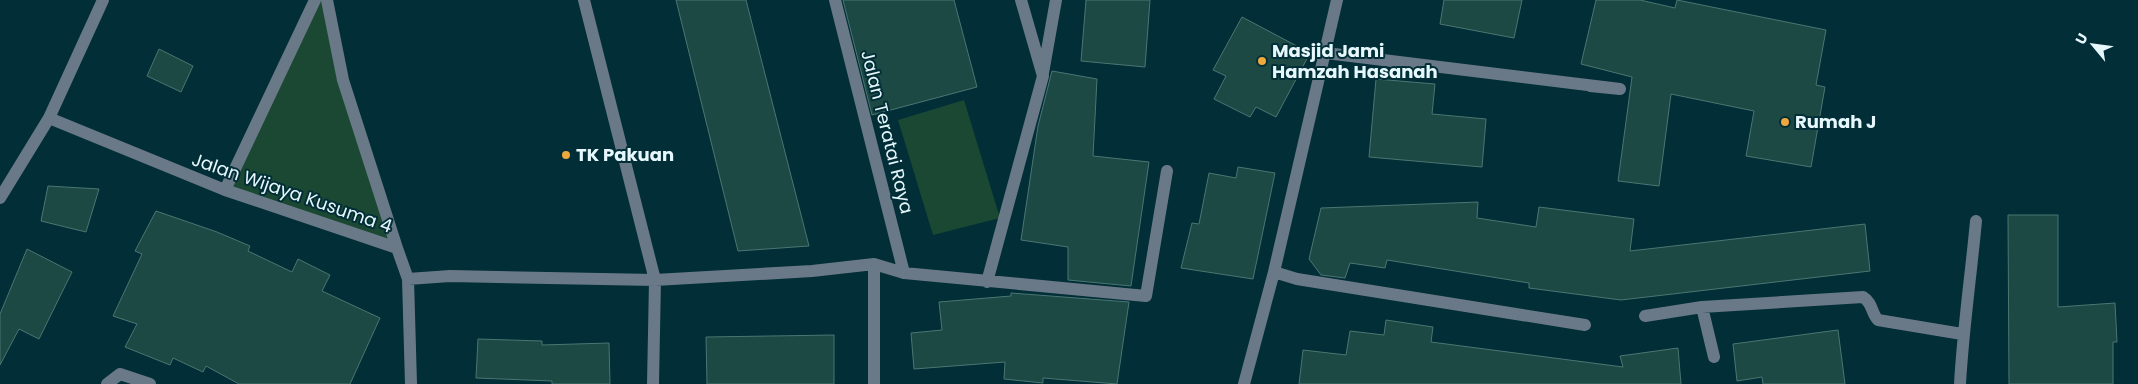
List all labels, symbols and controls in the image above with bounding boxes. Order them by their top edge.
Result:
north arrow [2068,20,2118,70]
text: U [2070,29,2093,48]
place label: Masjid Jami Hamzah Hasanah [1272,38,1438,84]
street label: Jalan Teratai Raya [855,47,920,216]
marker: Masjid Jami Hamzah Hasanah [1256,55,1268,67]
place label: Rumah J [1795,109,1877,134]
marker: Rumah J [1779,116,1791,128]
place label: TK Pakuan [576,142,674,167]
street label: Jalan Wijaya Kusuma 4 [189,146,396,239]
marker: TK Pakuan [560,149,572,161]

